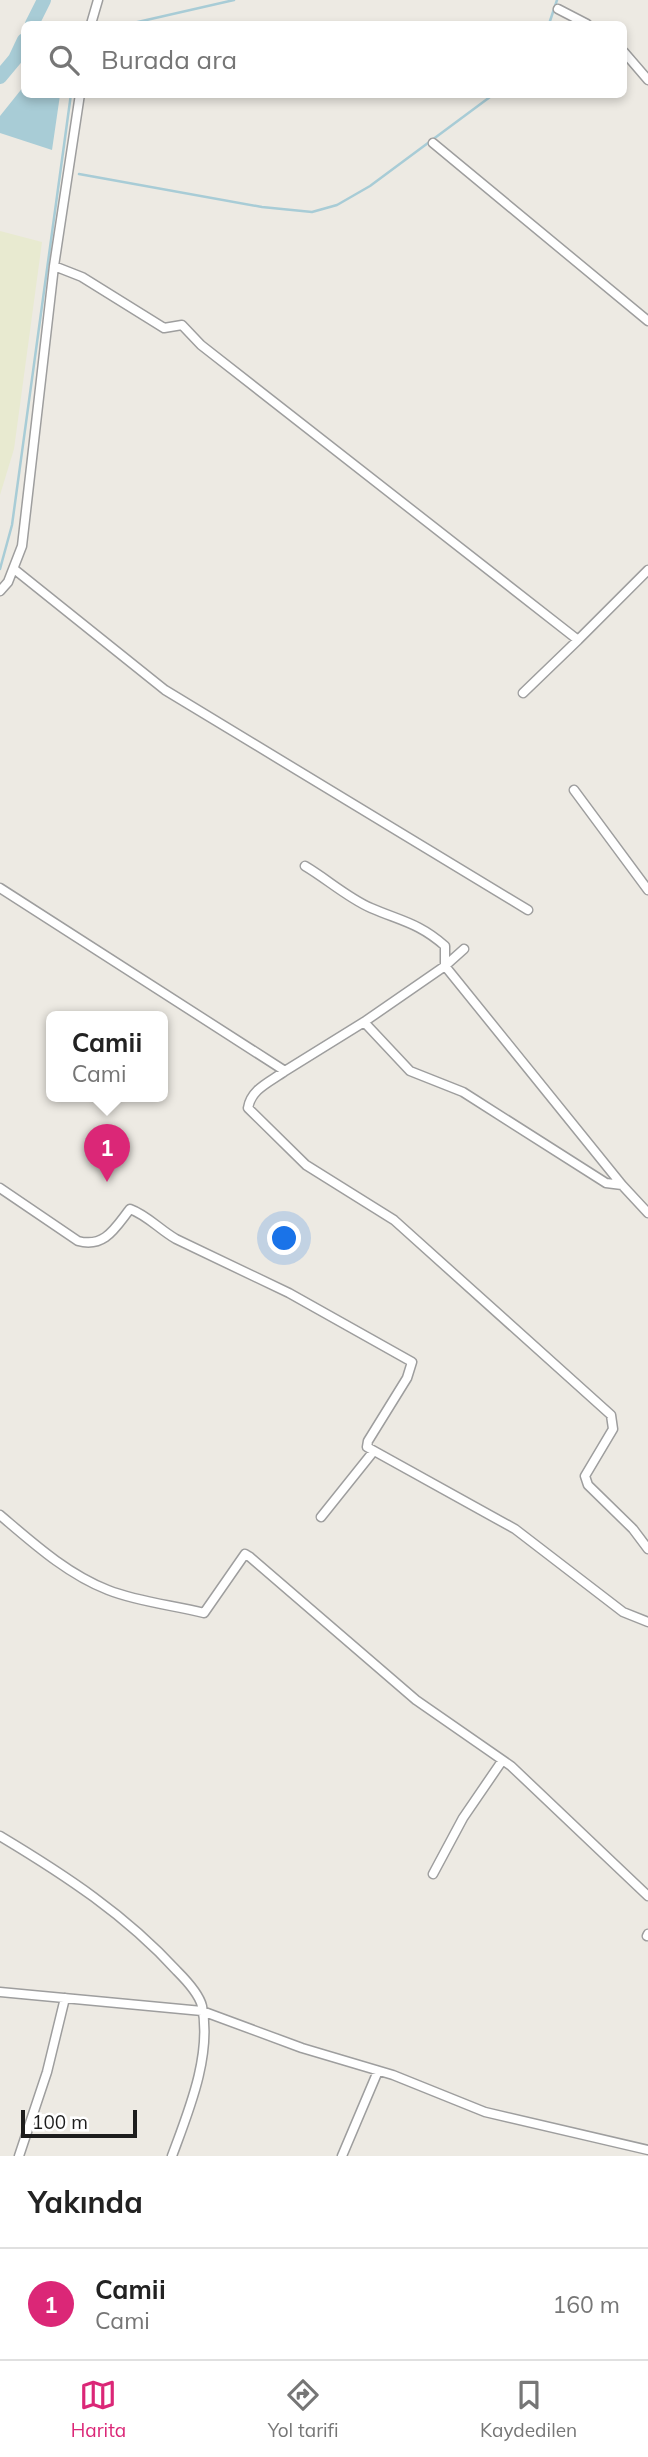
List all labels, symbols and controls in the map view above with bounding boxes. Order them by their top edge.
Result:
search box [21,21,627,98]
icon: search [45,41,83,79]
text: Burada ara [101,43,237,76]
popup [46,1011,168,1102]
text: Camii [72,1026,142,1059]
text: Cami [72,1059,126,1088]
pin: 1 [84,1124,130,1182]
your location [267,1221,301,1255]
scale bar [21,2107,136,2139]
text: 100 m [32,2110,88,2134]
text: Yakında [28,2183,143,2221]
text: Camii [95,2273,166,2306]
text: 1 [44,2290,58,2319]
text: 160 m [552,2290,620,2319]
text: Cami [95,2306,150,2335]
tab: Harita [71,2376,126,2442]
tab: Yol tarifi [268,2376,339,2442]
tab: Kaydedilen [480,2376,577,2442]

